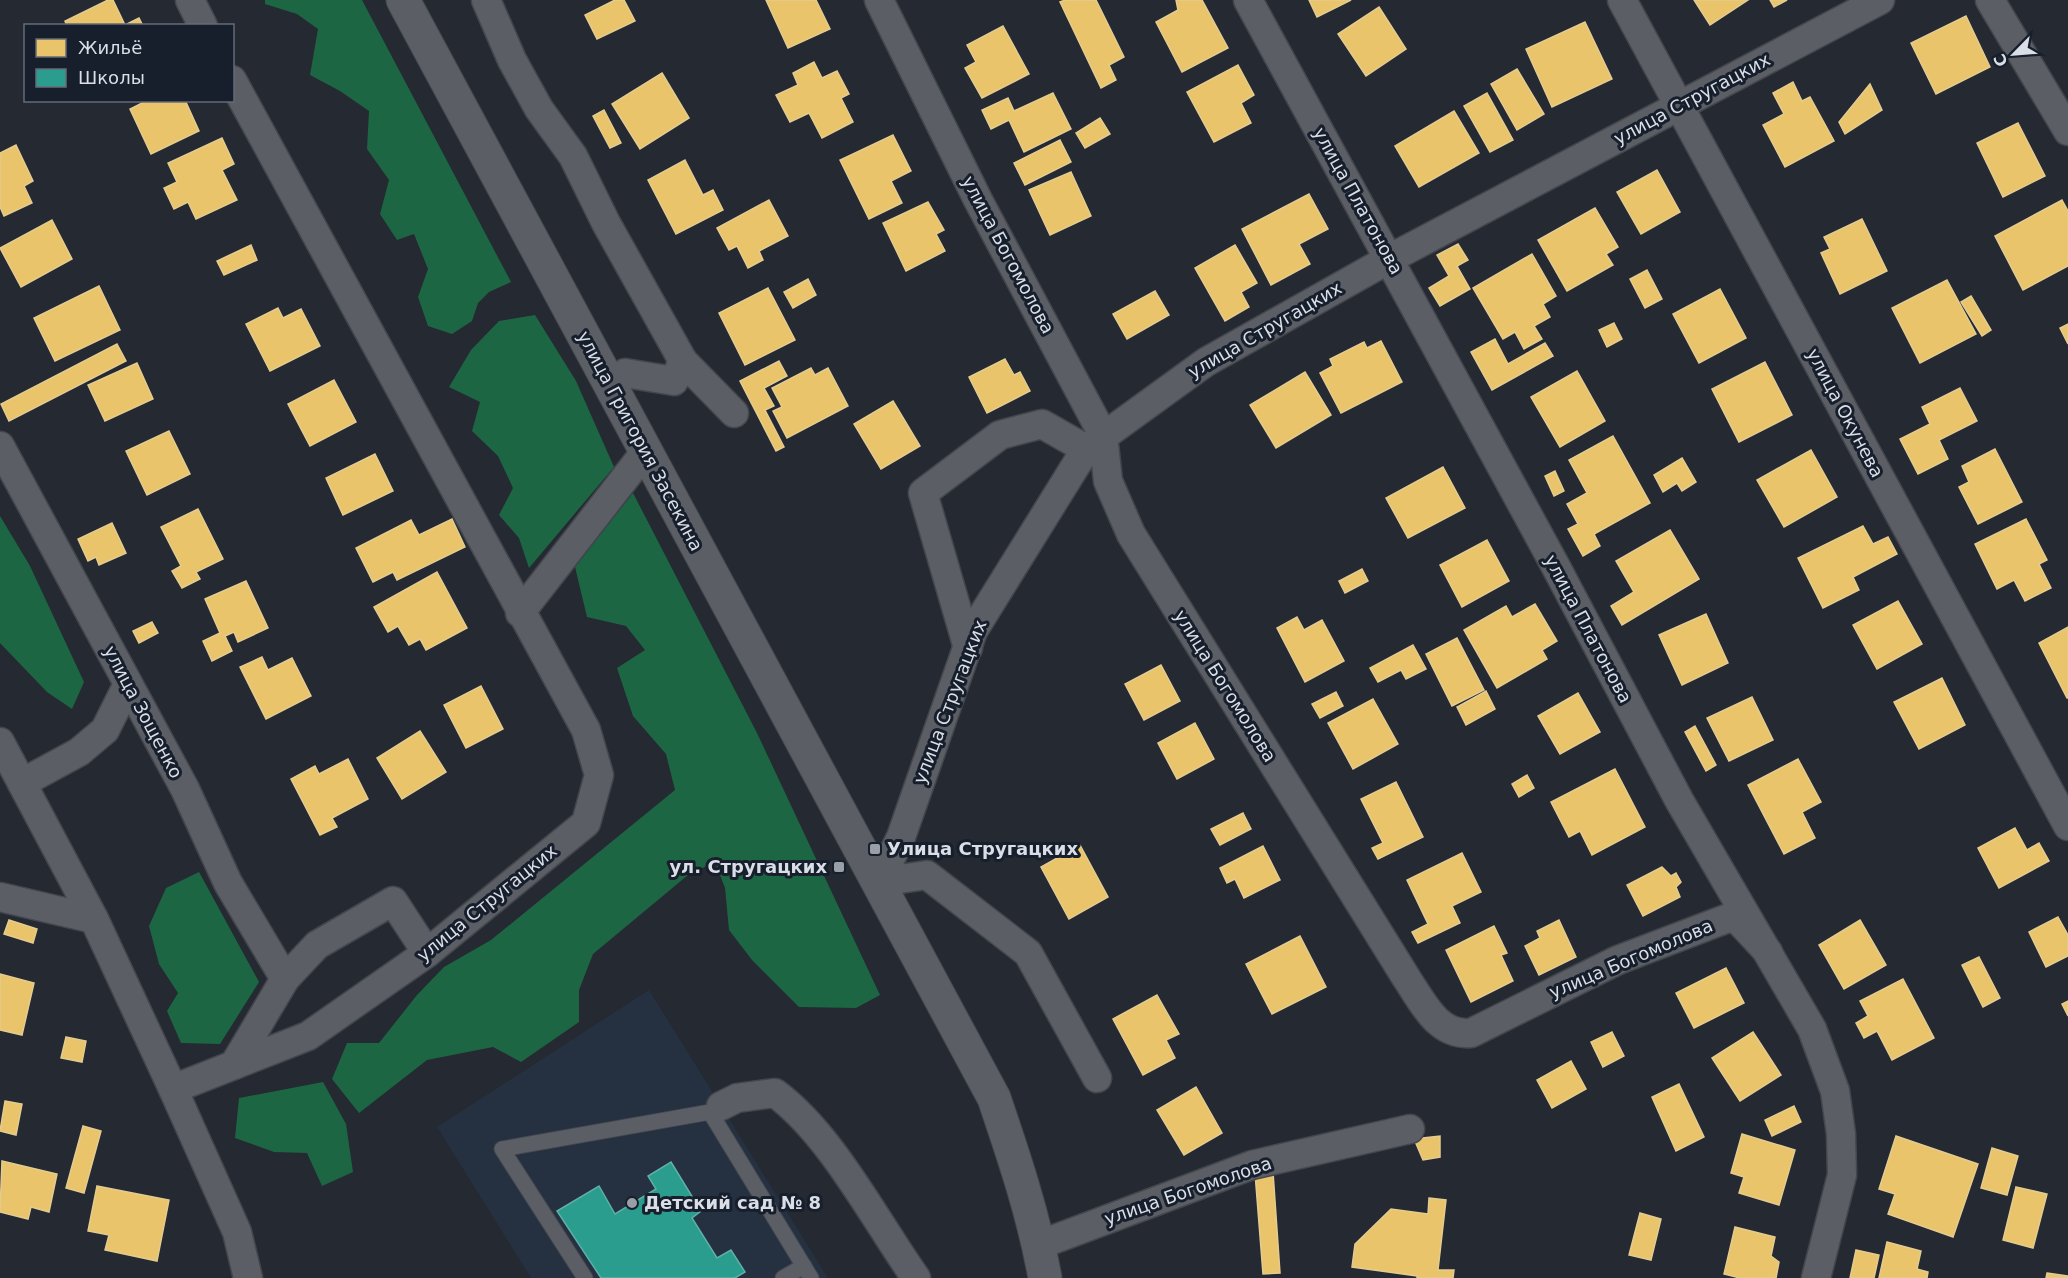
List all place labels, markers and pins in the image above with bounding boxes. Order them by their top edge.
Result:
place label: Улица Стругацких [887,838,1078,859]
marker: Улица Стругацких [868,842,882,856]
place label: ул. Стругацких [669,856,827,877]
marker: ул. Стругацких [832,860,846,874]
place label: Детский сад № 8 [644,1192,821,1213]
marker: Детский сад № 8 [625,1196,639,1210]

